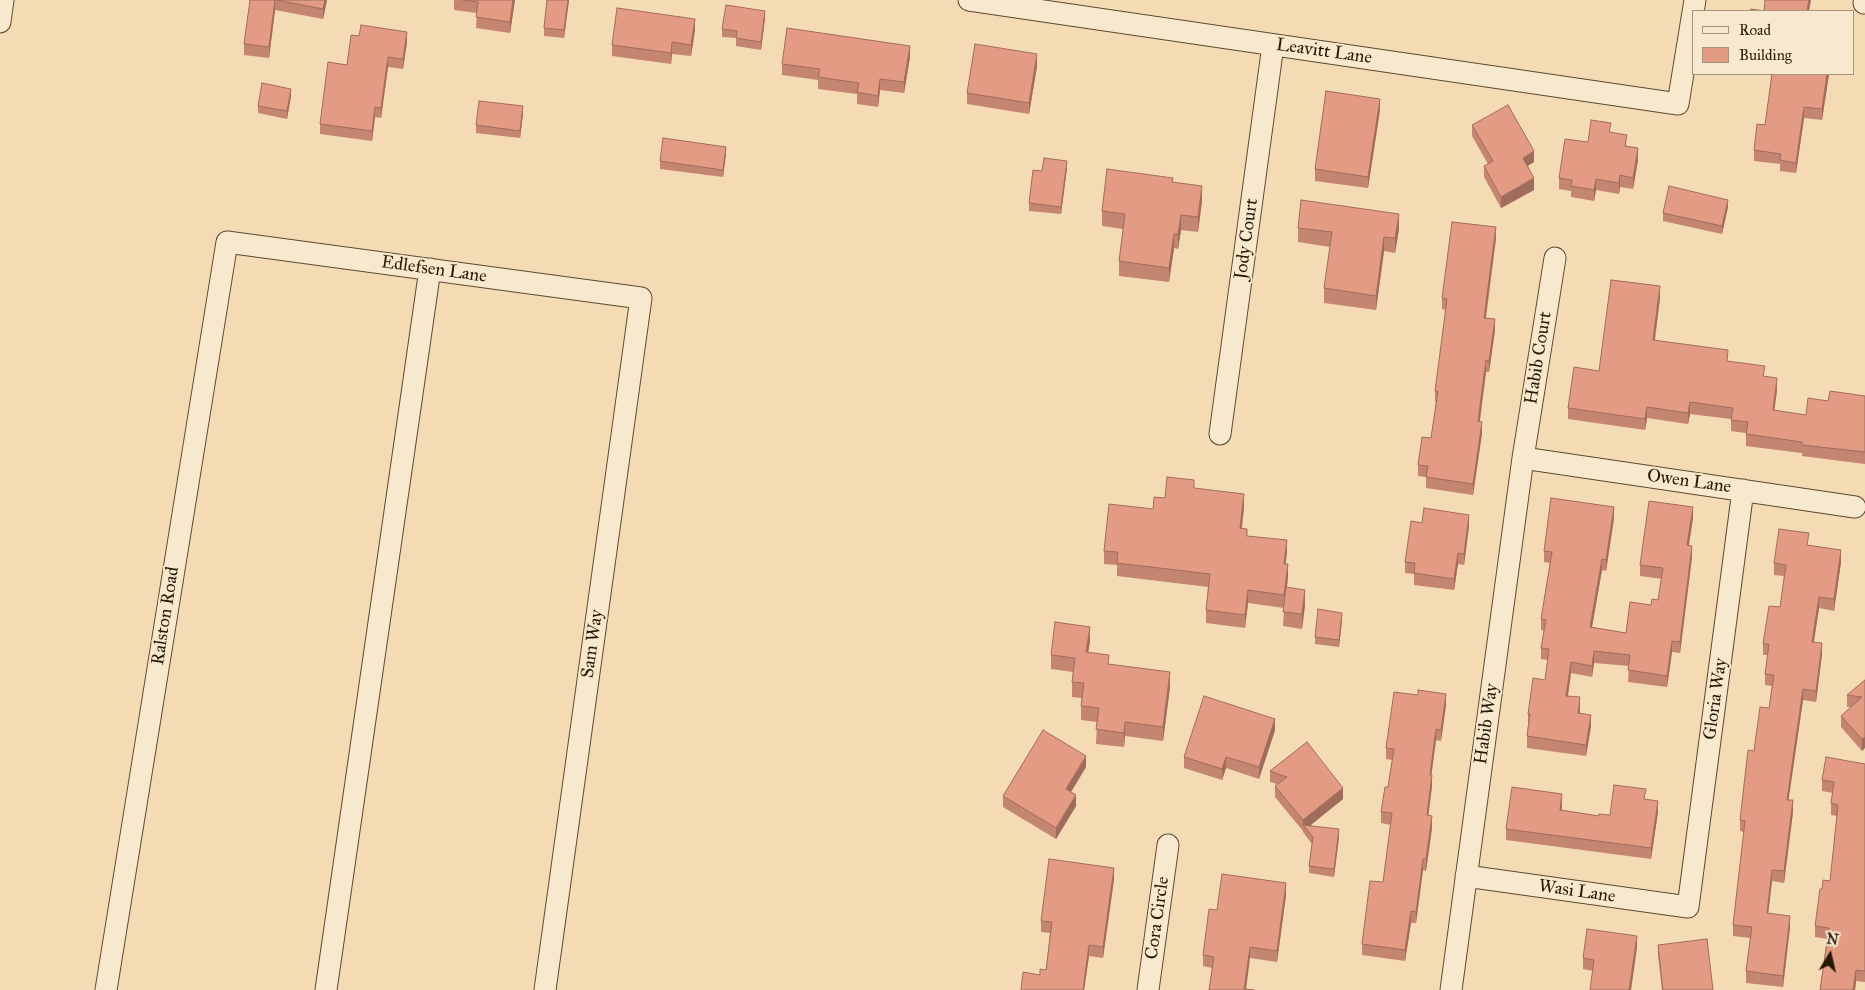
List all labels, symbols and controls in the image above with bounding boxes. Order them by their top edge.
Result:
legend [1692,10,1855,75]
text: Road [1739,21,1771,39]
street label: Leavitt Lane [1275,35,1373,69]
text: Building [1739,46,1792,64]
street label: Jody Court [1231,197,1263,281]
street label: Edlefsen Lane [380,252,488,288]
street label: Habib Court [1521,310,1557,406]
street label: Owen Lane [1646,465,1732,499]
street label: Ralston Road [148,565,184,667]
street label: Sam Way [578,608,608,680]
street label: Gloria Way [1700,657,1732,741]
street label: Habib Way [1471,682,1503,766]
street label: Cora Circle [1141,875,1175,961]
street label: Wasi Lane [1537,876,1617,908]
north arrow [1805,930,1855,980]
text: N [1825,930,1840,949]

